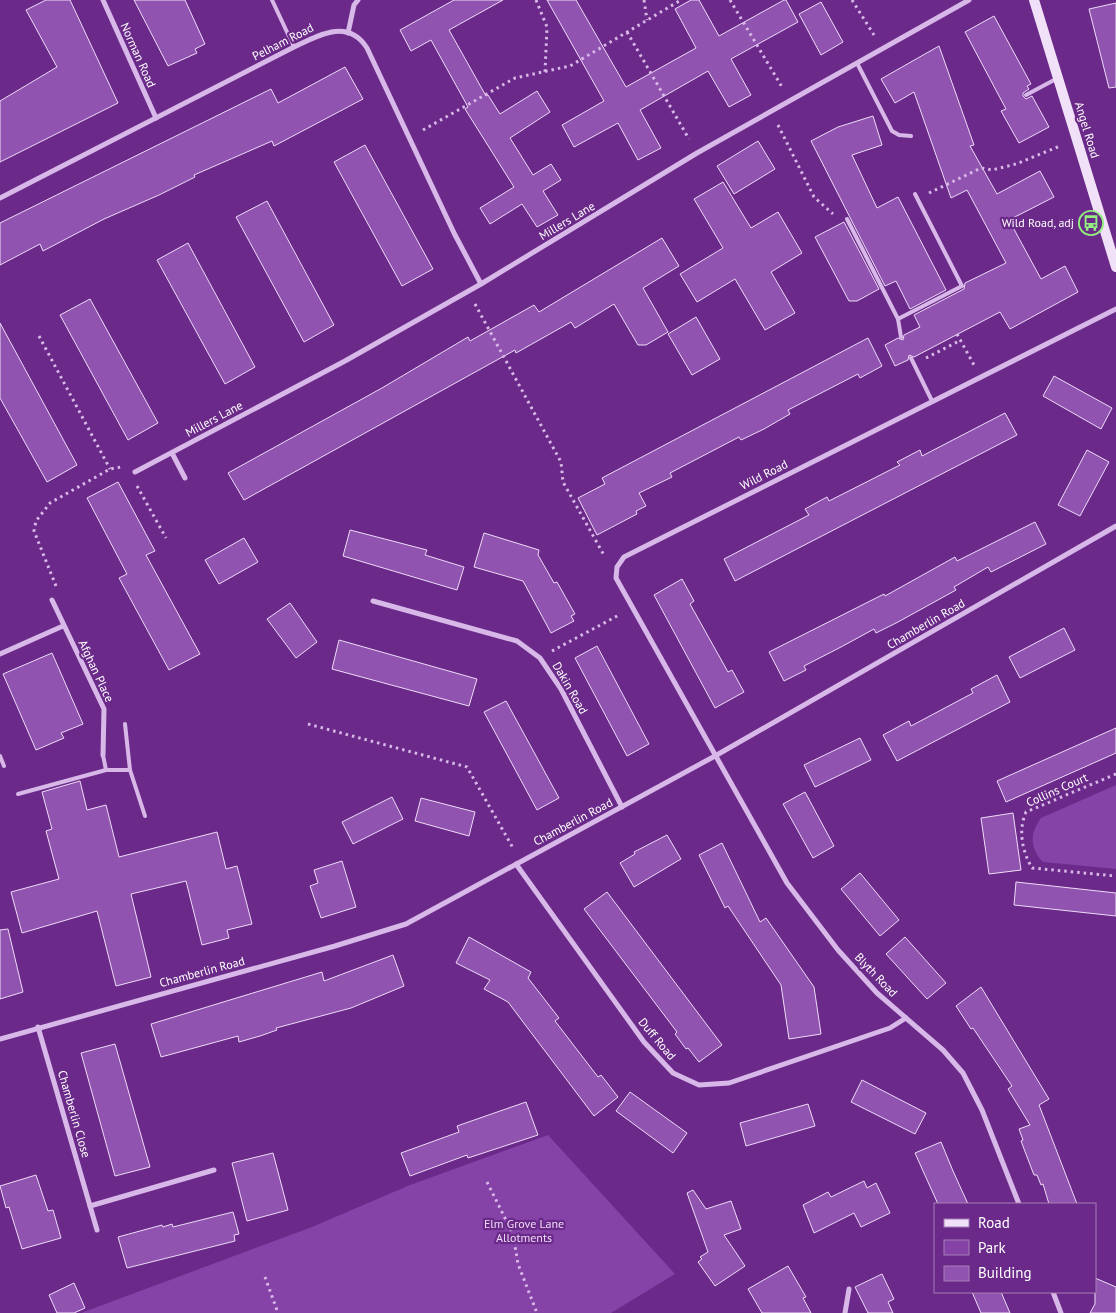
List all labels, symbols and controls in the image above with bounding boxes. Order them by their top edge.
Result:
street label: Norman Road [117,20,159,90]
street label: Pelham Road [250,20,316,63]
street label: Angel Road [1072,100,1103,160]
street label: Millers Lane [536,198,597,243]
bus stop icon: Wild Road, adj [1078,210,1104,236]
place label: Wild Road, adj [1002,215,1074,230]
street label: Millers Lane [183,397,245,440]
street label: Wild Road [737,456,790,493]
street label: Chamberlin Road [884,595,967,652]
street label: Afghan Place [76,637,117,704]
street label: Dakin Road [549,659,591,717]
street label: Collins Court [1024,769,1090,810]
street label: Chamberlin Road [531,794,615,849]
street label: Blyth Road [852,950,901,1000]
street label: Chamberlin Road [158,953,246,990]
street label: Duff Road [635,1014,679,1063]
street label: Chamberlin Close [55,1068,94,1159]
legend [934,1203,1096,1293]
text: Road [978,1213,1010,1232]
park label: Elm Grove Lane Allotments [484,1216,564,1245]
text: Park [978,1238,1006,1257]
text: Building [978,1263,1032,1282]

